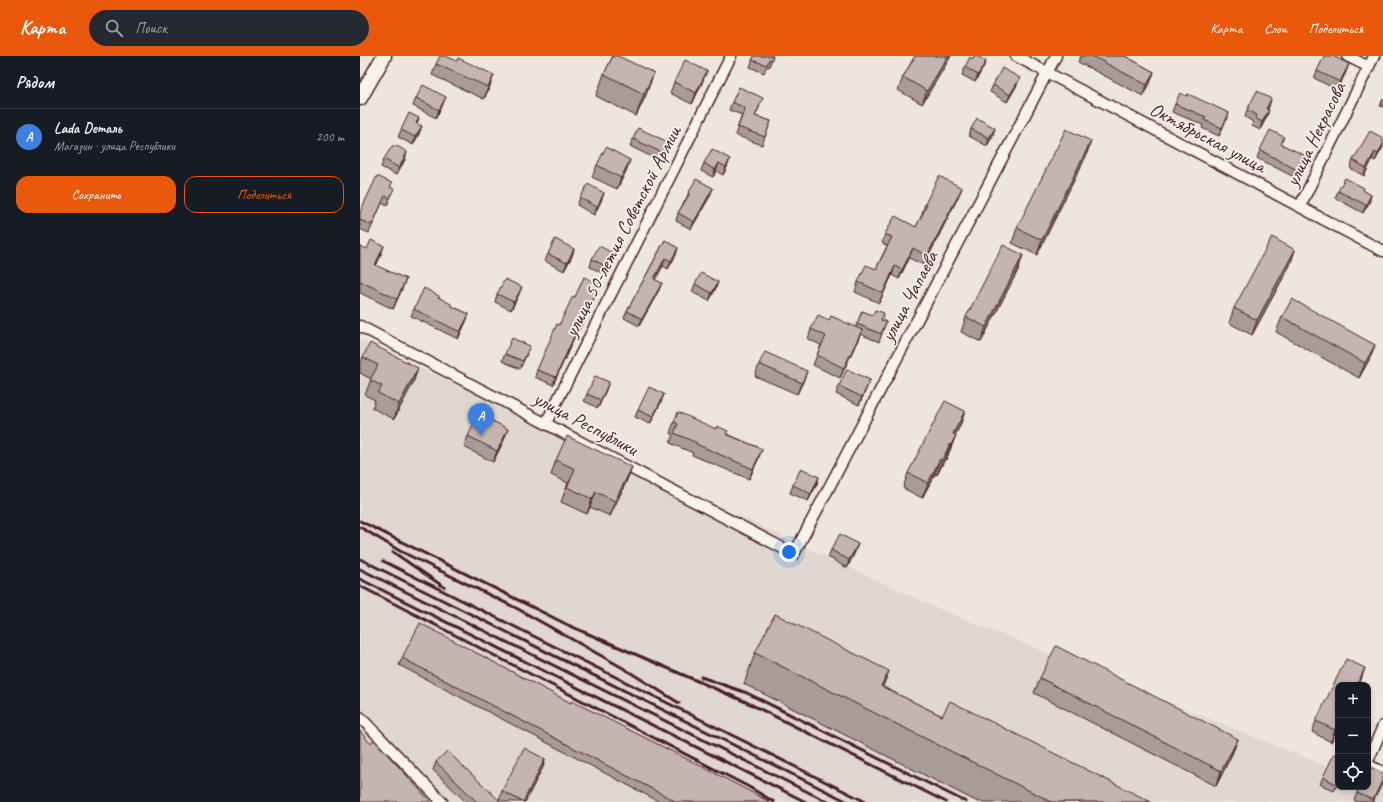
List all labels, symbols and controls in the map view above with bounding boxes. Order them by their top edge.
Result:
search box [89,10,369,46]
text: Карта [20,16,65,40]
icon: search [103,17,125,39]
text: Поиск [135,19,167,38]
text: Карта [1210,20,1242,37]
text: Слои [1264,20,1287,37]
text: Поделиться [1309,20,1363,37]
text: Рядом [16,72,54,93]
street label: улица Некрасова [1279,77,1352,191]
street label: Октябрьская улица [1145,96,1272,179]
text: Lada Dеталь [54,119,122,138]
street label: улица 50-летия Советской Армии [558,121,687,342]
text: A [26,129,32,145]
text: 200 m [316,129,344,145]
text: Магазин · улица Республики [54,138,175,154]
button: Сохранить [16,176,176,213]
button: Поделиться [184,176,344,213]
street label: улица Чапаева [875,245,944,347]
street label: улица Республики [529,385,644,462]
pin: A [468,403,494,436]
your location [779,542,799,562]
map controls [1335,682,1371,790]
button: + [1335,682,1371,718]
button: − [1335,718,1371,754]
button: locate [1335,754,1371,790]

